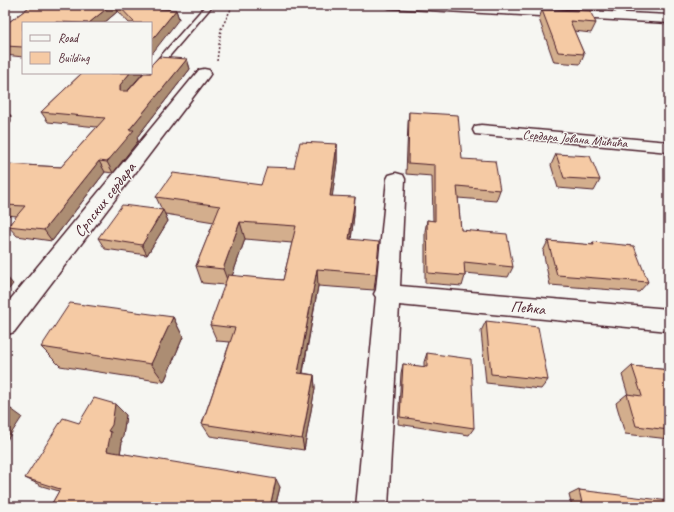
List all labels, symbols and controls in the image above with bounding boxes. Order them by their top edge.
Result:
legend [22,22,152,74]
text: Road [58,30,80,46]
text: Building [58,50,90,66]
street label: Сердара Јована Мићића [522,126,629,152]
street label: Српских сердара [69,157,141,241]
street label: Пећка [510,297,547,320]

